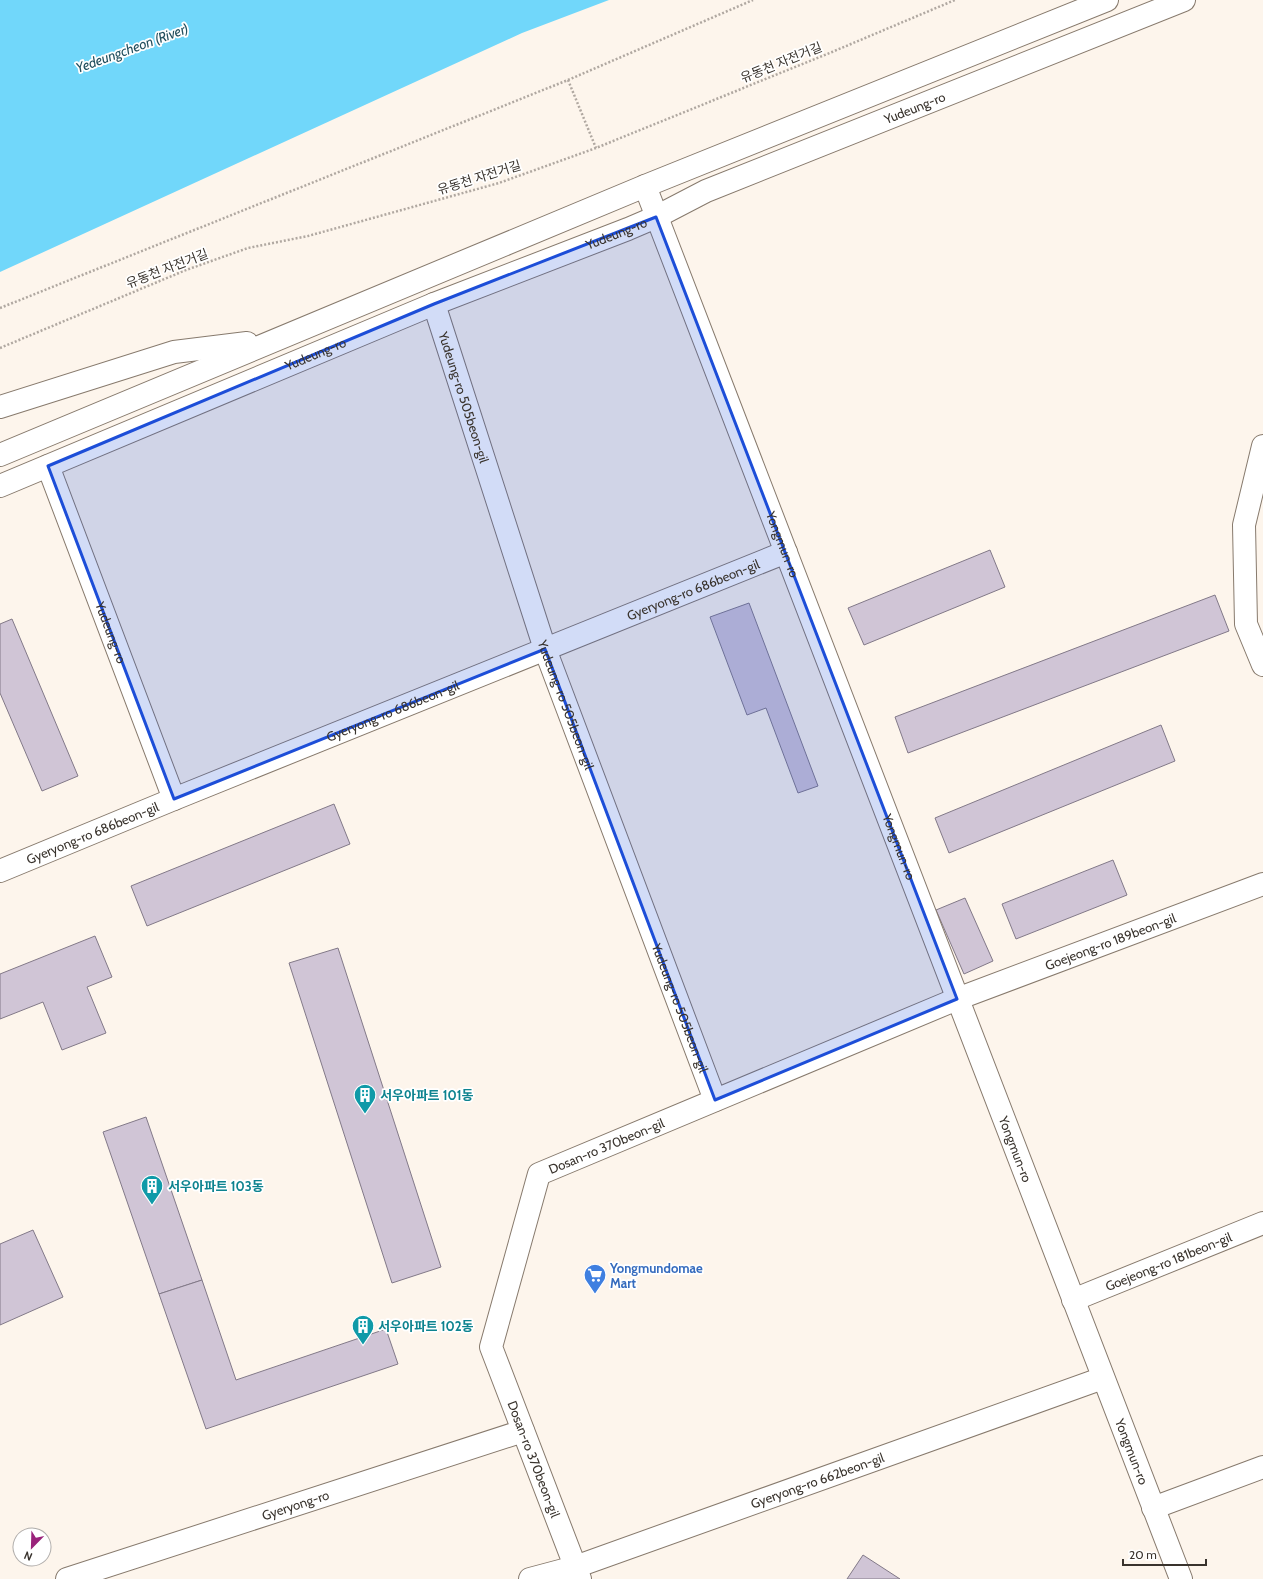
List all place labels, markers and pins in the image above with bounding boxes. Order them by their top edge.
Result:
building icon: 서우아파트 101동 [352,1082,378,1115]
place label: 서우아파트 101동 [380,1087,473,1103]
building icon: 서우아파트 103동 [139,1173,165,1206]
place label: 서우아파트 103동 [168,1178,264,1194]
place label: Yongmundomae Mart [609,1260,703,1291]
supermarket icon: Yongmundomae Mart [582,1262,608,1295]
building icon: 서우아파트 102동 [350,1313,376,1346]
place label: 서우아파트 102동 [378,1318,474,1334]

